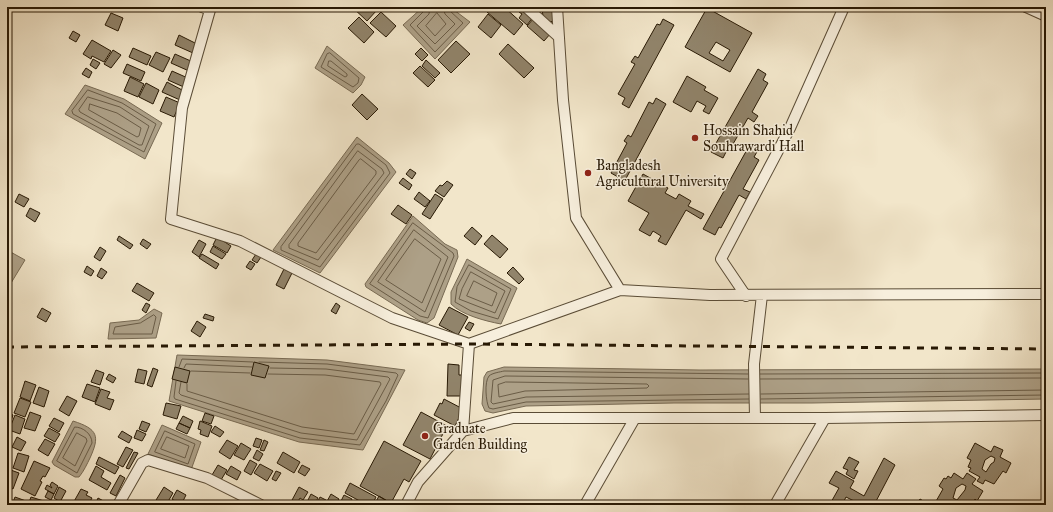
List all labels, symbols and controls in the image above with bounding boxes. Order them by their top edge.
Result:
place label: Hossain Shahid Souhrawardi Hall [703,122,804,155]
marker: Hossain Shahid Souhrawardi Hall [690,133,700,143]
place label: Bangladesh Agricultural University [595,157,729,190]
marker: Bangladesh Agricultural University [583,168,593,178]
place label: Graduate Garden Building [433,420,528,453]
marker: Graduate Garden Building [420,431,430,441]

